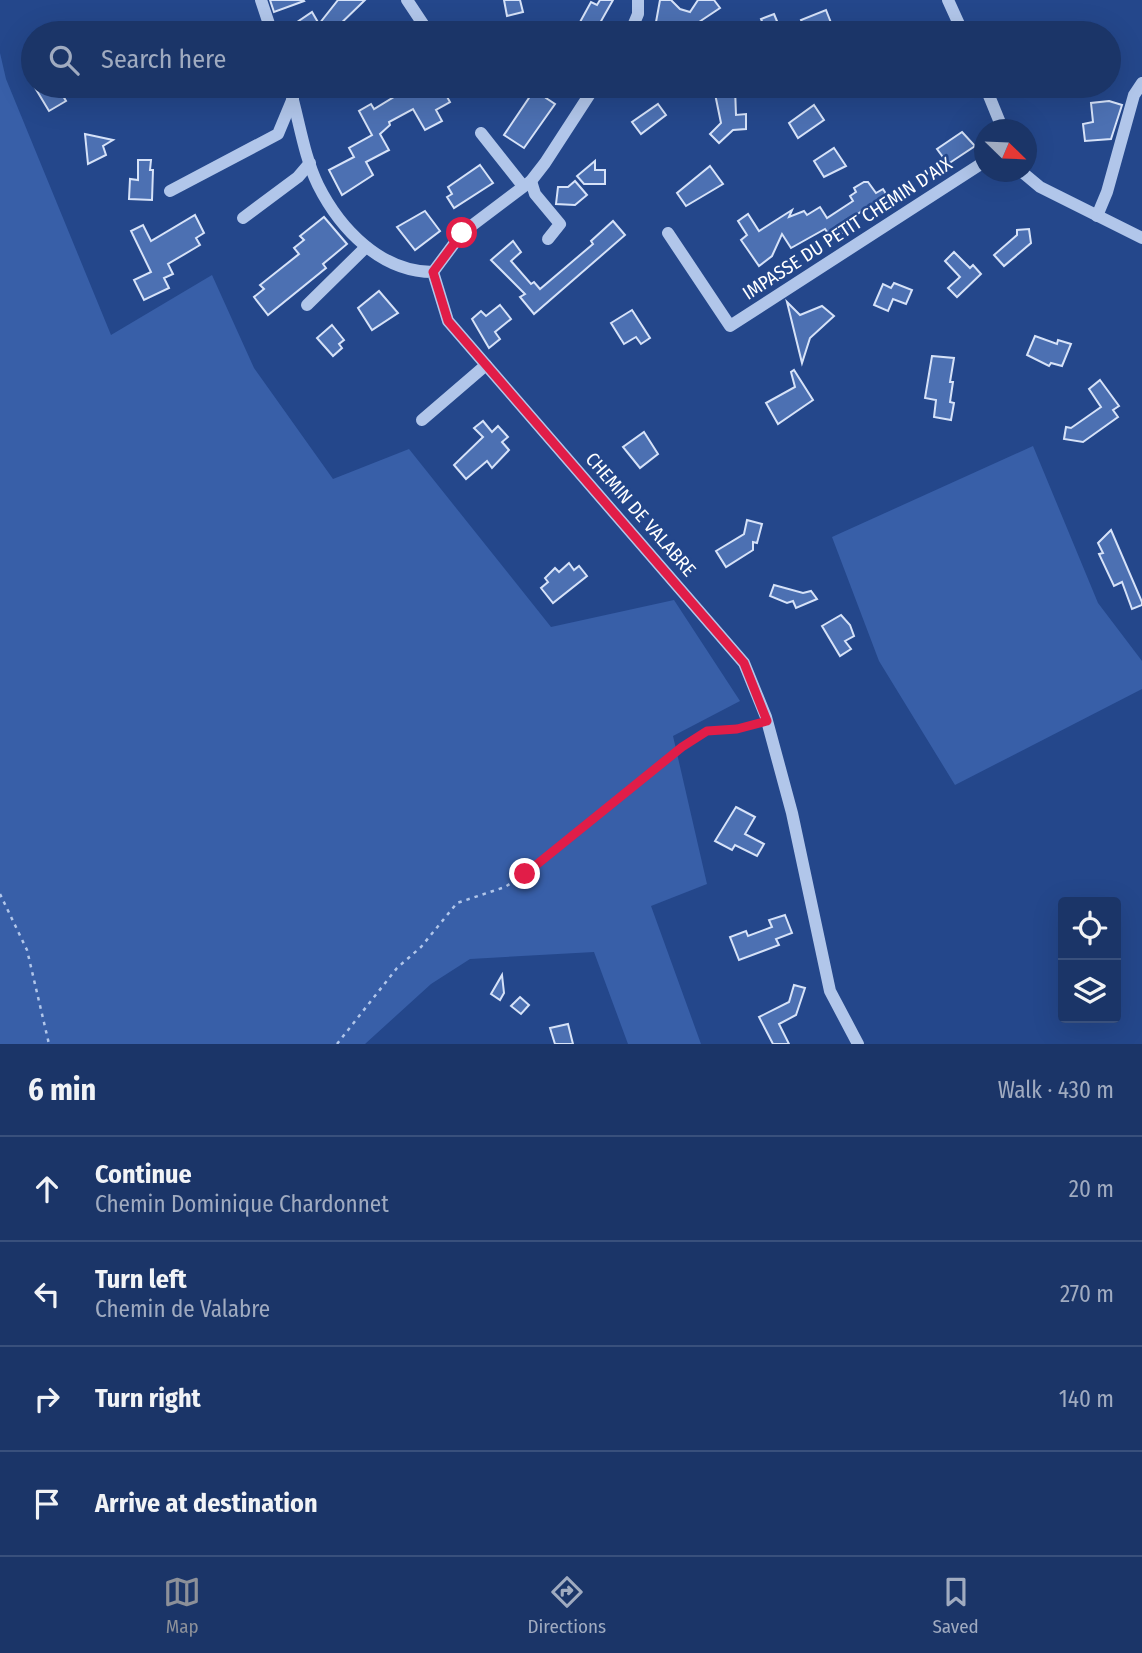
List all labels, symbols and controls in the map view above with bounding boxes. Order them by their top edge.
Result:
search box [21,21,1121,98]
icon: search [45,41,83,79]
text: Search here [101,44,226,75]
north arrow [974,119,1037,182]
street label: IMPASSE DU PETIT CHEMIN D'AIX [738,152,957,305]
route start [446,217,477,248]
street label: CHEMIN DE VALABRE [581,448,701,581]
route end [509,858,540,889]
map controls [1058,897,1121,1023]
button: locate [1058,897,1121,960]
button: layers [1058,960,1121,1023]
text: 6 min [28,1072,96,1108]
text: Walk · 430 m [998,1076,1114,1104]
text: Continue [95,1159,192,1190]
icon: ahead [28,1170,66,1208]
text: 20 m [1069,1175,1114,1203]
text: Chemin Dominique Chardonnet [95,1190,389,1218]
text: Turn left [95,1264,187,1295]
icon: left [28,1275,66,1313]
text: 270 m [1060,1280,1114,1308]
text: Chemin de Valabre [95,1295,270,1323]
icon: right [28,1380,66,1418]
text: Turn right [95,1383,201,1414]
text: 140 m [1059,1385,1114,1413]
icon: arrive [28,1485,66,1523]
text: Arrive at destination [95,1488,318,1519]
tab: Map [163,1573,201,1638]
tab: Directions [527,1573,606,1638]
tab: Saved [932,1573,979,1638]

